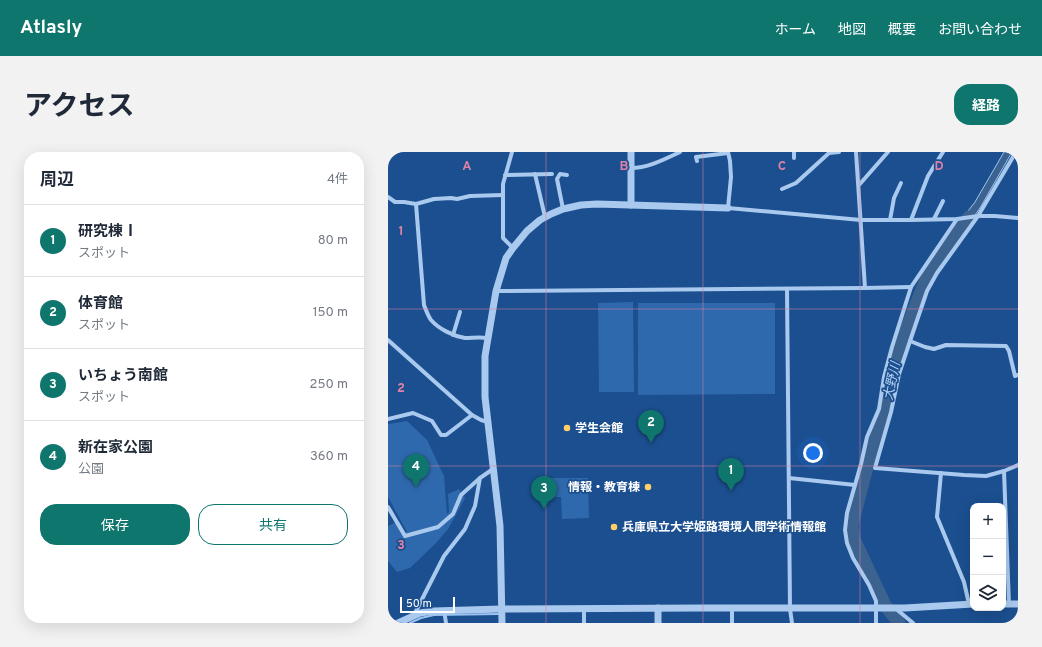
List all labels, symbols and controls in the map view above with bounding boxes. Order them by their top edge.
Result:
text: Atlasly [20,16,82,40]
text: ホーム [774,22,816,39]
text: 地図 [838,22,866,39]
text: 概要 [888,22,916,39]
text: お問い合わせ [938,22,1022,39]
button: 経路 [954,84,1018,125]
text: アクセス [24,90,135,126]
text: A [462,159,472,175]
text: B [620,159,629,175]
text: C [778,159,786,175]
text: D [934,159,944,175]
text: 周辺 [40,170,74,192]
text: 4件 [327,172,348,188]
text: 研究棟Ⅰ [78,223,138,242]
text: 1 [398,224,404,240]
text: 1 [50,233,56,249]
text: 80 m [318,233,348,249]
text: スポット [78,246,130,262]
text: 体育館 [78,295,123,314]
text: 2 [49,305,57,321]
text: 150 m [313,305,348,321]
text: スポット [78,318,130,334]
water label: 大野川 [881,359,905,402]
text: いちょう南館 [78,367,168,386]
text: 3 [49,377,57,393]
text: 250 m [310,377,348,393]
text: 2 [397,381,405,397]
text: スポット [78,390,130,406]
pin: 2 [638,410,664,443]
place label: 学生会館 [575,421,623,437]
marker: 学生会館 [562,423,572,433]
text: 新在家公園 [78,439,153,458]
your location [803,443,823,463]
text: 4 [49,449,57,465]
text: 360 m [310,449,348,465]
pin: 4 [403,454,429,487]
pin: 1 [718,458,744,491]
text: 公園 [78,462,104,478]
pin: 3 [531,476,557,509]
place label: 情報・教育棟 [568,480,640,496]
marker: 情報・教育棟 [643,482,653,492]
map controls [970,503,1006,611]
button: + [970,503,1006,539]
button: 保存 [40,504,190,545]
button: 共有 [198,504,348,545]
place label: 兵庫県立大学姫路環境人間学術情報館 [622,520,826,536]
marker: 兵庫県立大学姫路環境人間学術情報館 [609,522,619,532]
text: 3 [397,538,405,554]
button: − [970,539,1006,575]
button: layers [970,575,1006,611]
scale bar [400,595,455,614]
text: 50 m [406,597,432,611]

